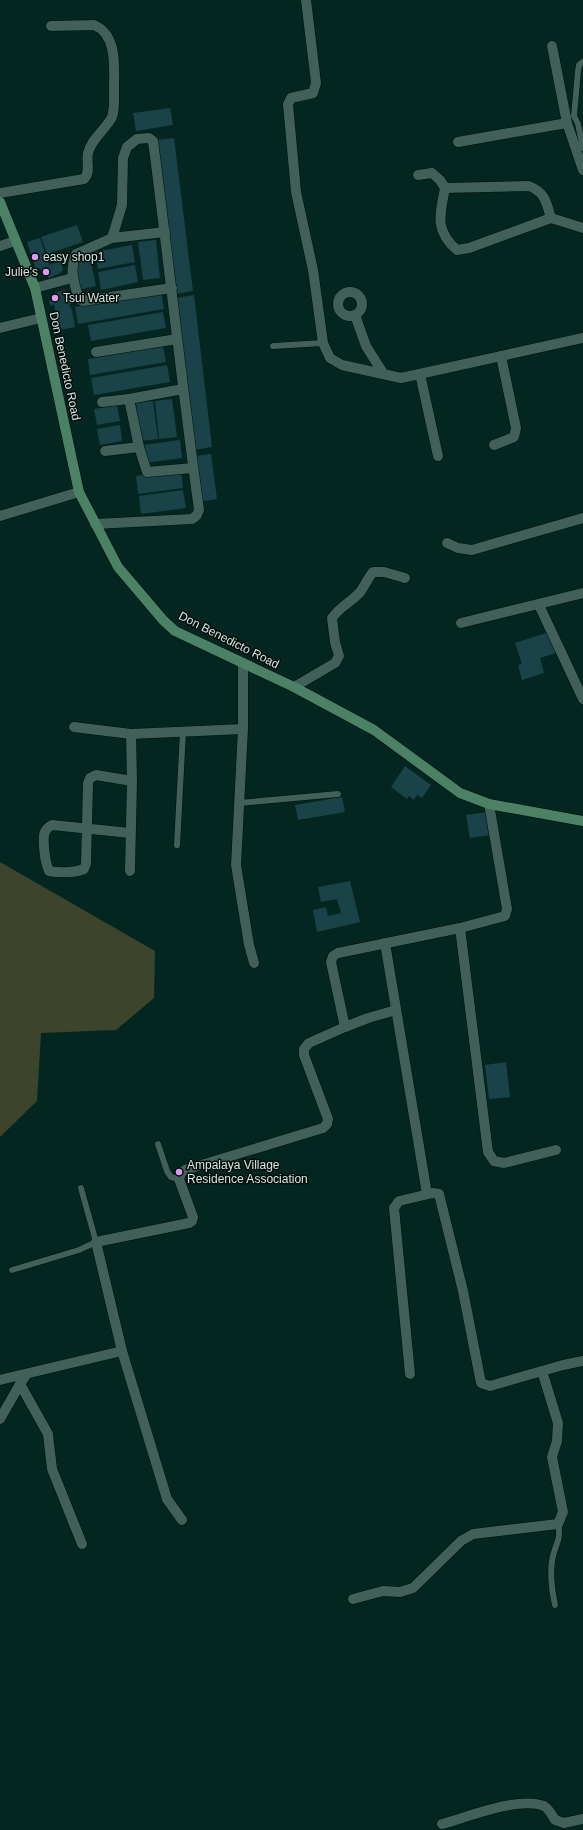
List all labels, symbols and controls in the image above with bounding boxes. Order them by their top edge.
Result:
place label: easy shop1 [43,250,105,264]
marker: easy shop1 [30,252,40,262]
place label: Julie's [5,265,38,279]
marker: Julie's [41,267,51,277]
place label: Tsui Water [63,291,119,305]
marker: Tsui Water [50,293,60,303]
street label: Don Benedicto Road [47,310,83,422]
street label: Don Benedicto Road [176,609,282,671]
place label: Ampalaya Village Residence Association [187,1158,308,1186]
marker: Ampalaya Village Residence Association [174,1167,184,1177]

